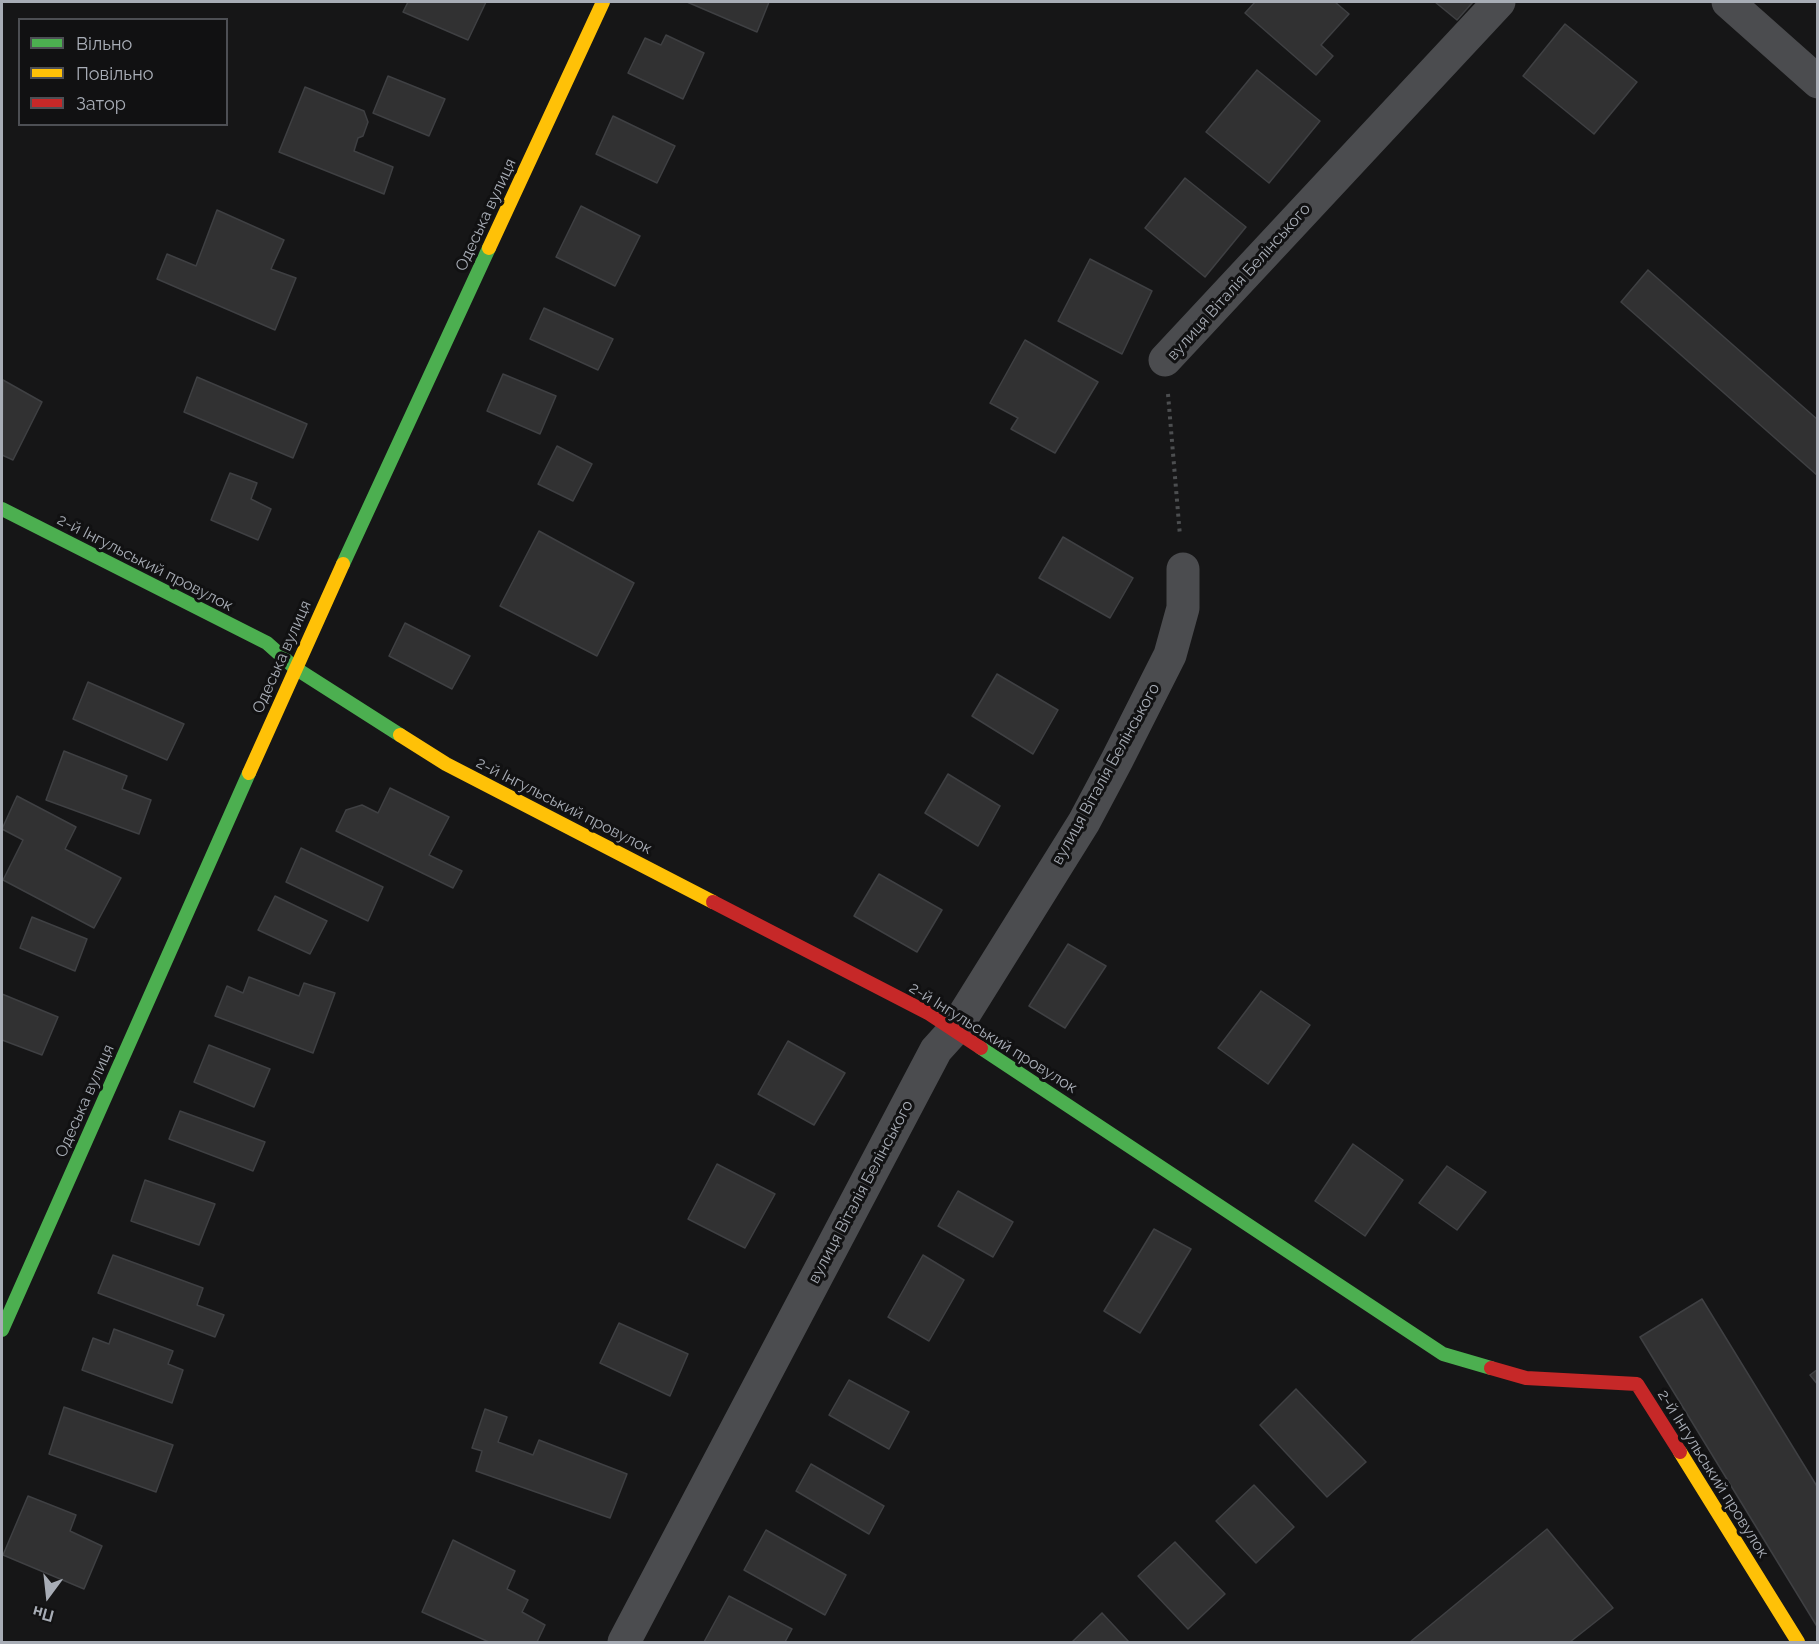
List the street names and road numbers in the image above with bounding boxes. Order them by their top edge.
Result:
street label: Одеська вулиця [452,156,520,274]
street label: вулиця Віталія Белінського [1163,200,1315,364]
street label: 2-й Інгульський провулок [54,510,236,616]
street label: Одеська вулиця [248,597,316,717]
street label: вулиця Віталія Белінського [1048,680,1164,868]
street label: 2-й Інгульський провулок [473,753,655,859]
street label: 2-й Інгульський провулок [905,978,1081,1098]
street label: Одеська вулиця [51,1041,119,1161]
street label: вулиця Віталія Белінського [804,1097,918,1287]
street label: 2-й Інгульський провулок [1653,1386,1773,1562]

